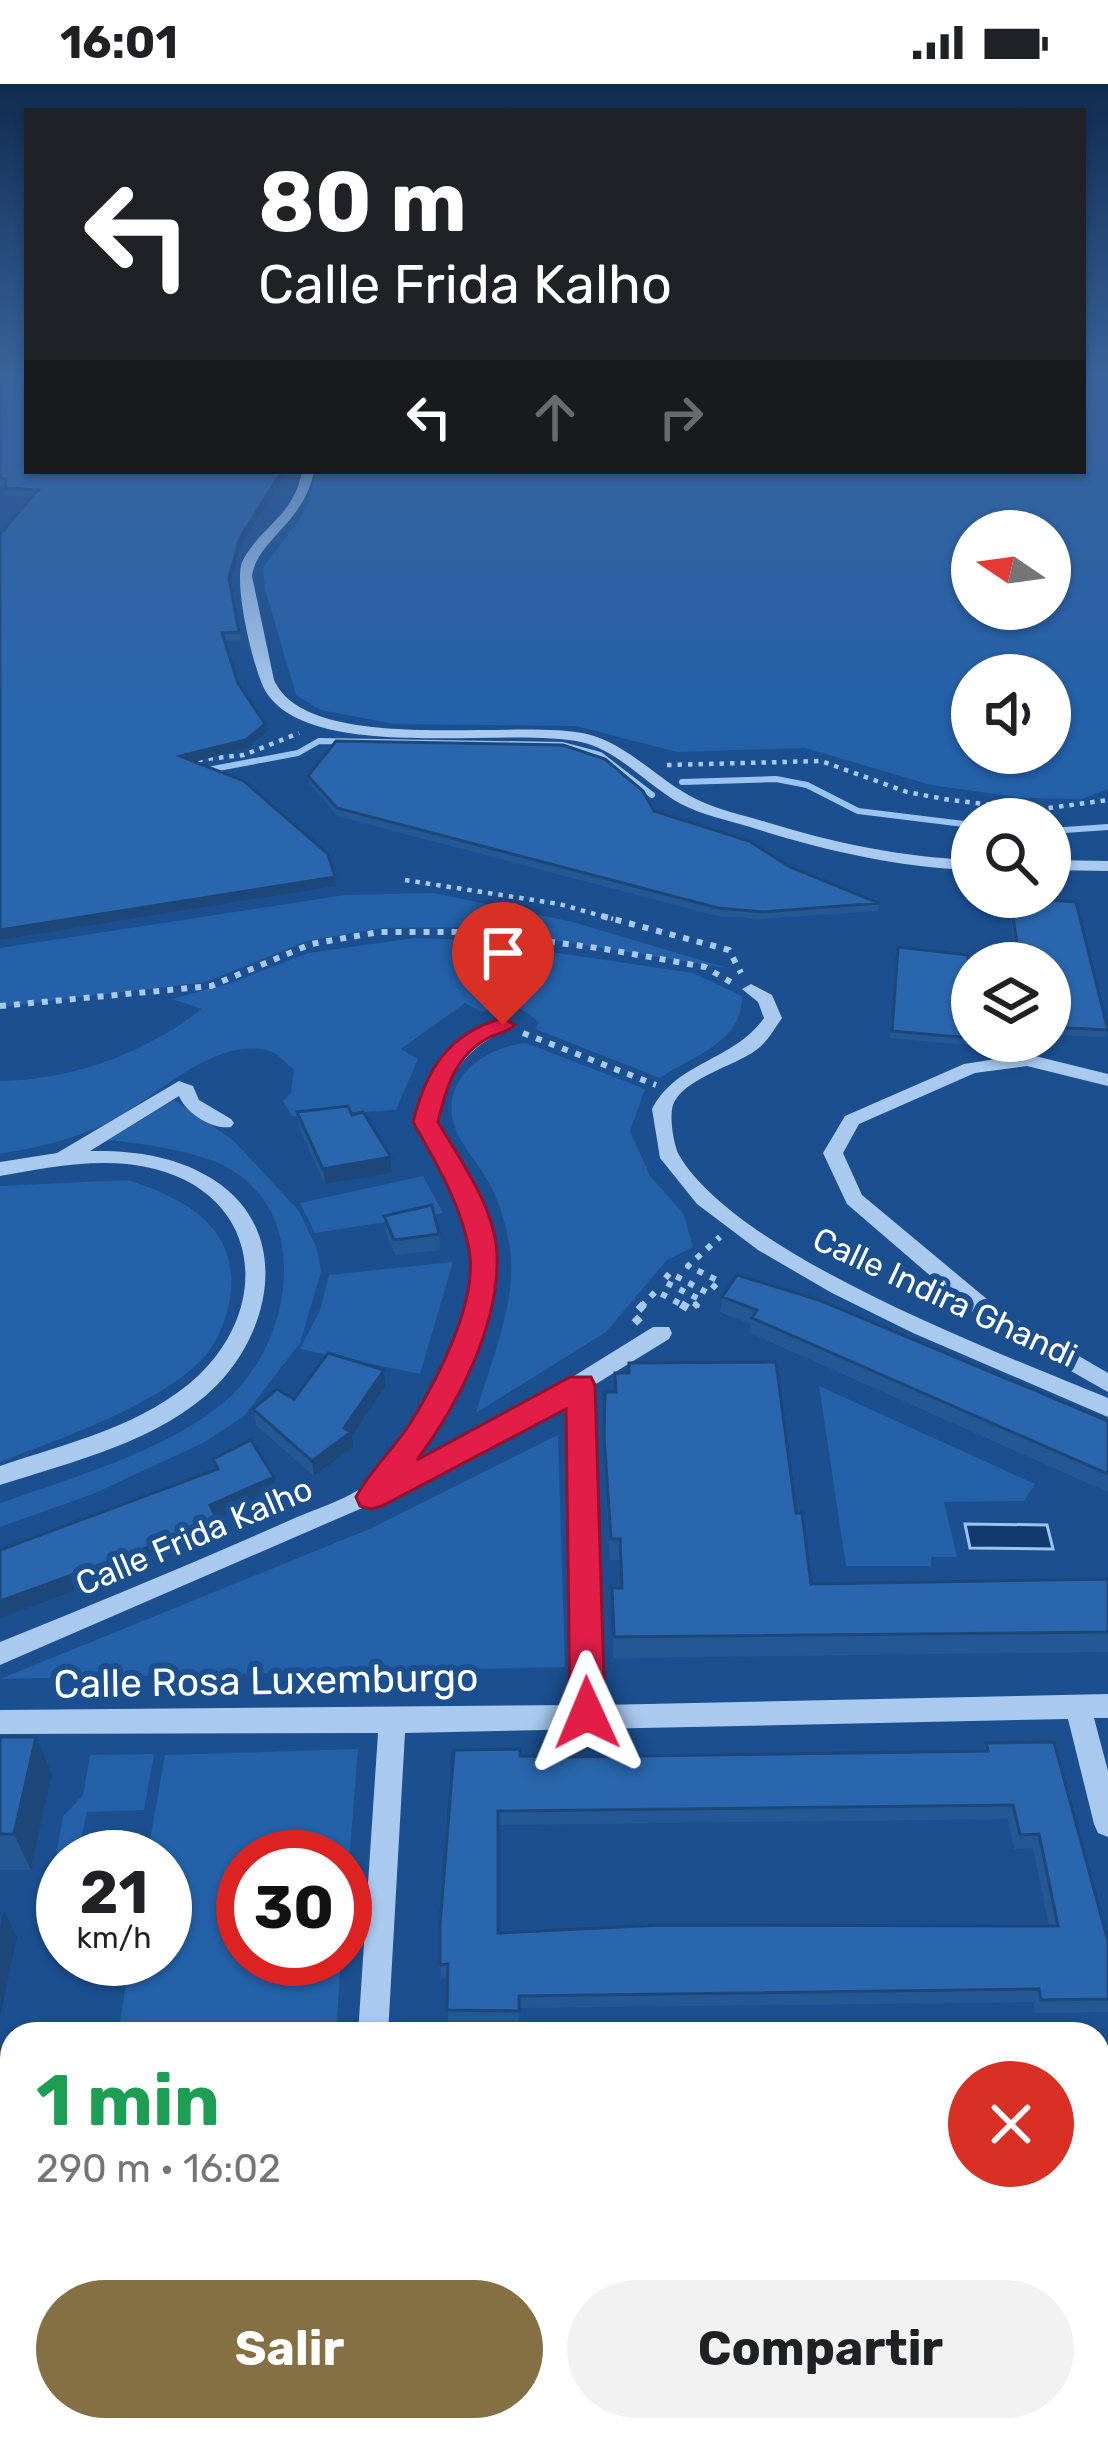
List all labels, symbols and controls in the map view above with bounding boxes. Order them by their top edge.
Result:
text: 16:01 [60,16,178,69]
text: 80 m [258,152,467,252]
icon: left [60,156,216,312]
text: Calle Frida Kalho [258,253,672,317]
icon: left [396,384,462,450]
icon: ahead [522,384,588,450]
icon: right [648,384,714,450]
north arrow [951,510,1071,630]
map controls [951,510,1071,1062]
button: sound [951,654,1071,774]
button: search [951,798,1071,918]
pin [452,902,554,1025]
icon: arrive [470,920,536,986]
button: layers [951,942,1071,1062]
street label: Calle Indira Ghandi [807,1219,1083,1375]
street label: Calle Frida Kalho [70,1469,318,1603]
position arrow [524,1650,650,1776]
street label: Calle Rosa Luxemburgo [53,1654,479,1708]
speed limit sign: 30 [216,1830,372,1986]
text: 21 [80,1857,148,1928]
text: km/h [77,1920,151,1956]
text: 1 min [36,2058,220,2143]
button: close [948,2061,1074,2187]
text: 290 m · 16:02 [36,2146,281,2192]
button: Salir [36,2280,543,2418]
button: Compartir [567,2280,1074,2418]

